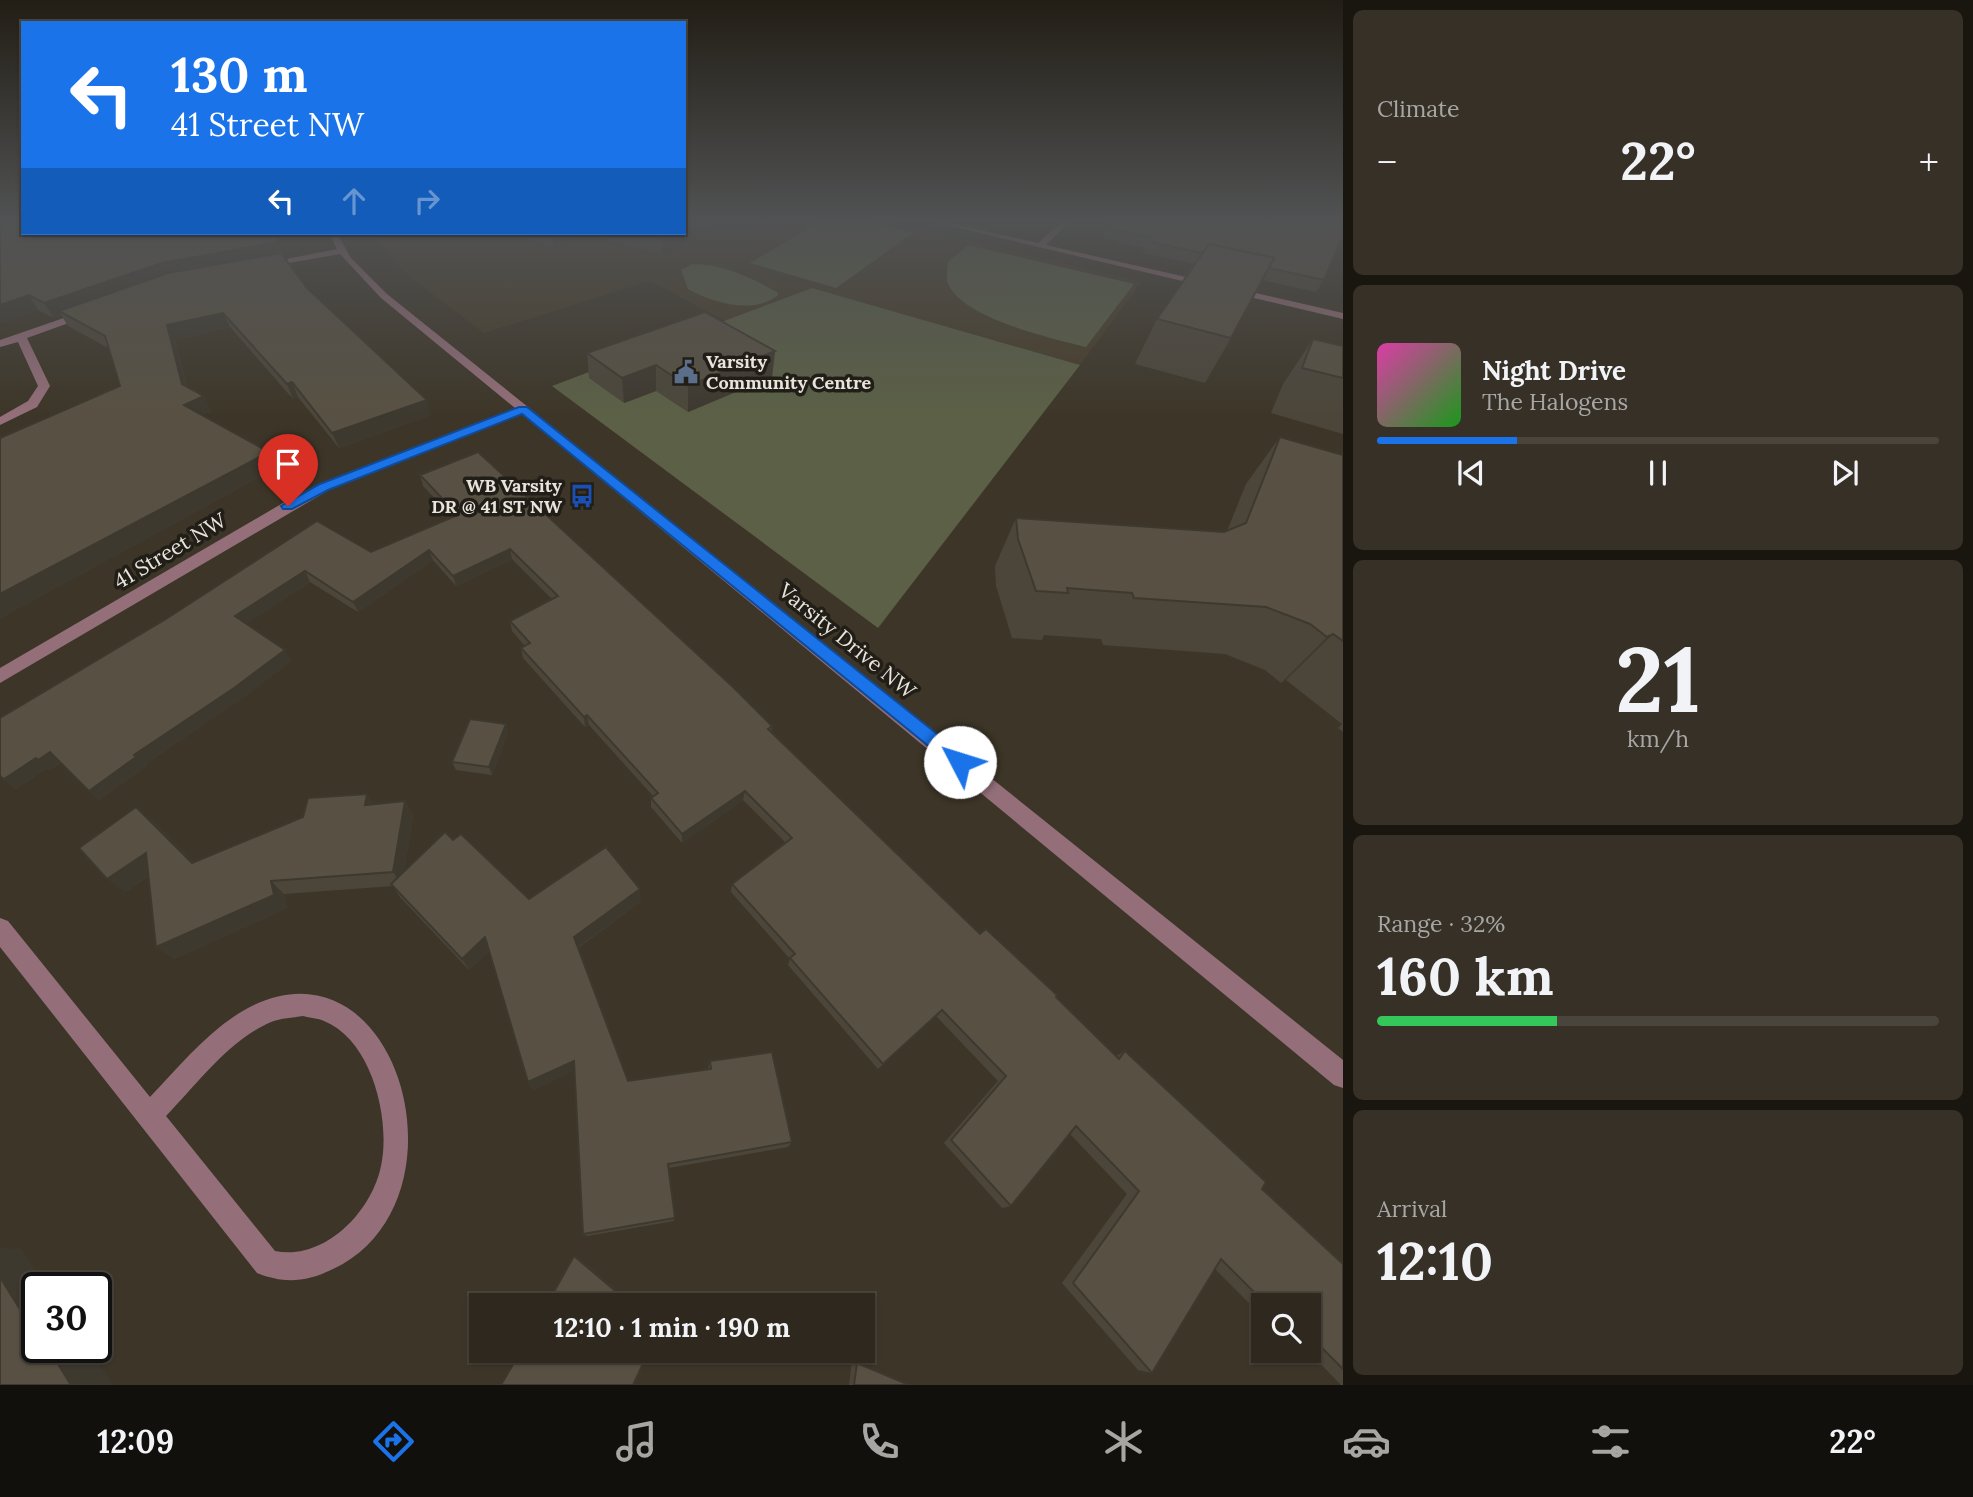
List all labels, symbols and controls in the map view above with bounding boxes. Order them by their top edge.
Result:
text: 130 m [171,43,307,105]
icon: left [56,49,147,140]
text: Climate [1377,94,1459,123]
text: 41 Street NW [171,104,364,145]
text: 22° [1620,128,1696,194]
text: − [1377,138,1397,186]
text: + [1919,138,1939,186]
icon: left [262,182,300,220]
icon: ahead [335,182,373,220]
icon: right [408,182,446,220]
place label: Varsity Community Centre [706,350,871,394]
text: Night Drive [1482,354,1626,387]
public building icon: Varsity Community Centre [672,358,700,386]
text: The Halogens [1482,387,1628,416]
pin [258,434,318,506]
icon: arrive [269,445,307,483]
icon: previous [1452,454,1490,492]
icon: pause [1639,454,1677,492]
icon: next [1826,454,1864,492]
place label: WB Varsity DR @ 41 ST NW [431,474,563,518]
bus stop icon: WB Varsity DR @ 41 ST NW [568,482,596,510]
street label: 41 Street NW [109,506,232,595]
street label: Varsity Drive NW [772,576,922,705]
text: 21 [1615,620,1701,737]
text: km/h [1627,724,1689,753]
position arrow [923,725,997,799]
text: Range · 32% [1377,909,1505,938]
text: 160 km [1377,943,1554,1009]
text: Arrival [1377,1194,1447,1223]
text: 12:10 [1377,1228,1493,1294]
speed limit sign: 30 [21,1272,112,1363]
map controls [1251,1293,1321,1363]
button: search [1251,1293,1321,1363]
text: 12:10 · 1 min · 190 m [554,1311,790,1344]
icon: directions [369,1417,418,1466]
icon: music [612,1417,661,1466]
icon: phone [855,1417,904,1466]
icon: climate [1099,1417,1148,1466]
icon: car [1342,1417,1391,1466]
icon: filters [1586,1417,1635,1466]
text: 12:09 [97,1421,174,1462]
text: 22° [1829,1421,1876,1462]

